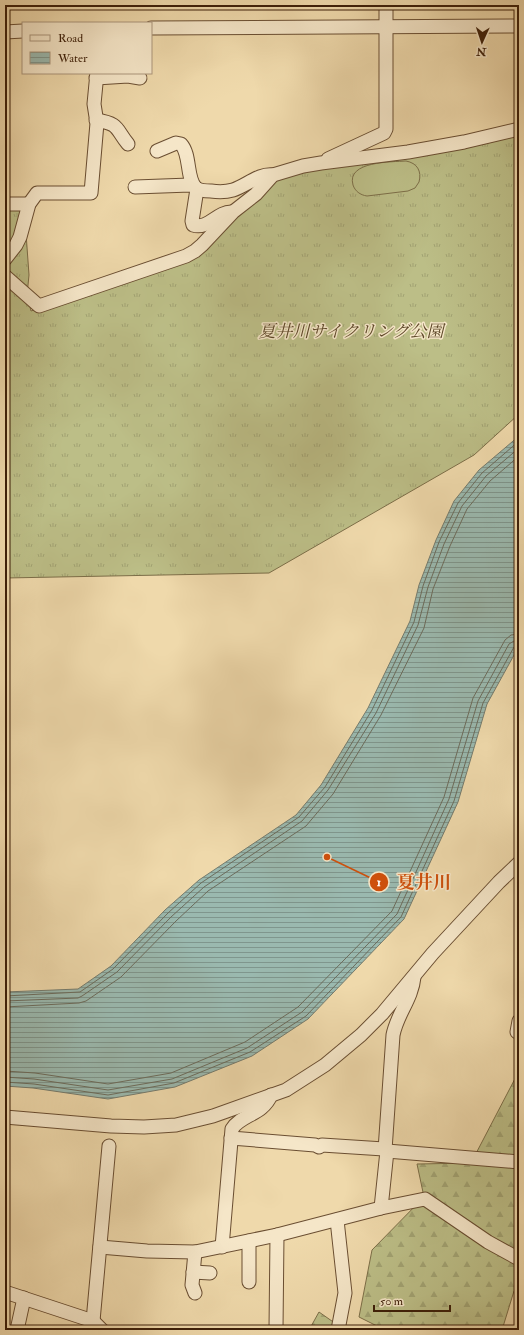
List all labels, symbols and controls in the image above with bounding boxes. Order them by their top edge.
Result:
legend [22,22,152,74]
north arrow [462,22,502,62]
text: Road [58,31,83,46]
text: N [475,45,488,58]
text: Water [57,51,88,66]
park label: 夏井川サイクリング公園 [258,321,447,342]
callout: 夏井川 [369,867,459,897]
text: 夏井川 [397,871,451,894]
text: 1 [377,875,381,890]
scale bar [374,1287,450,1313]
text: 50 m [380,1294,404,1309]

